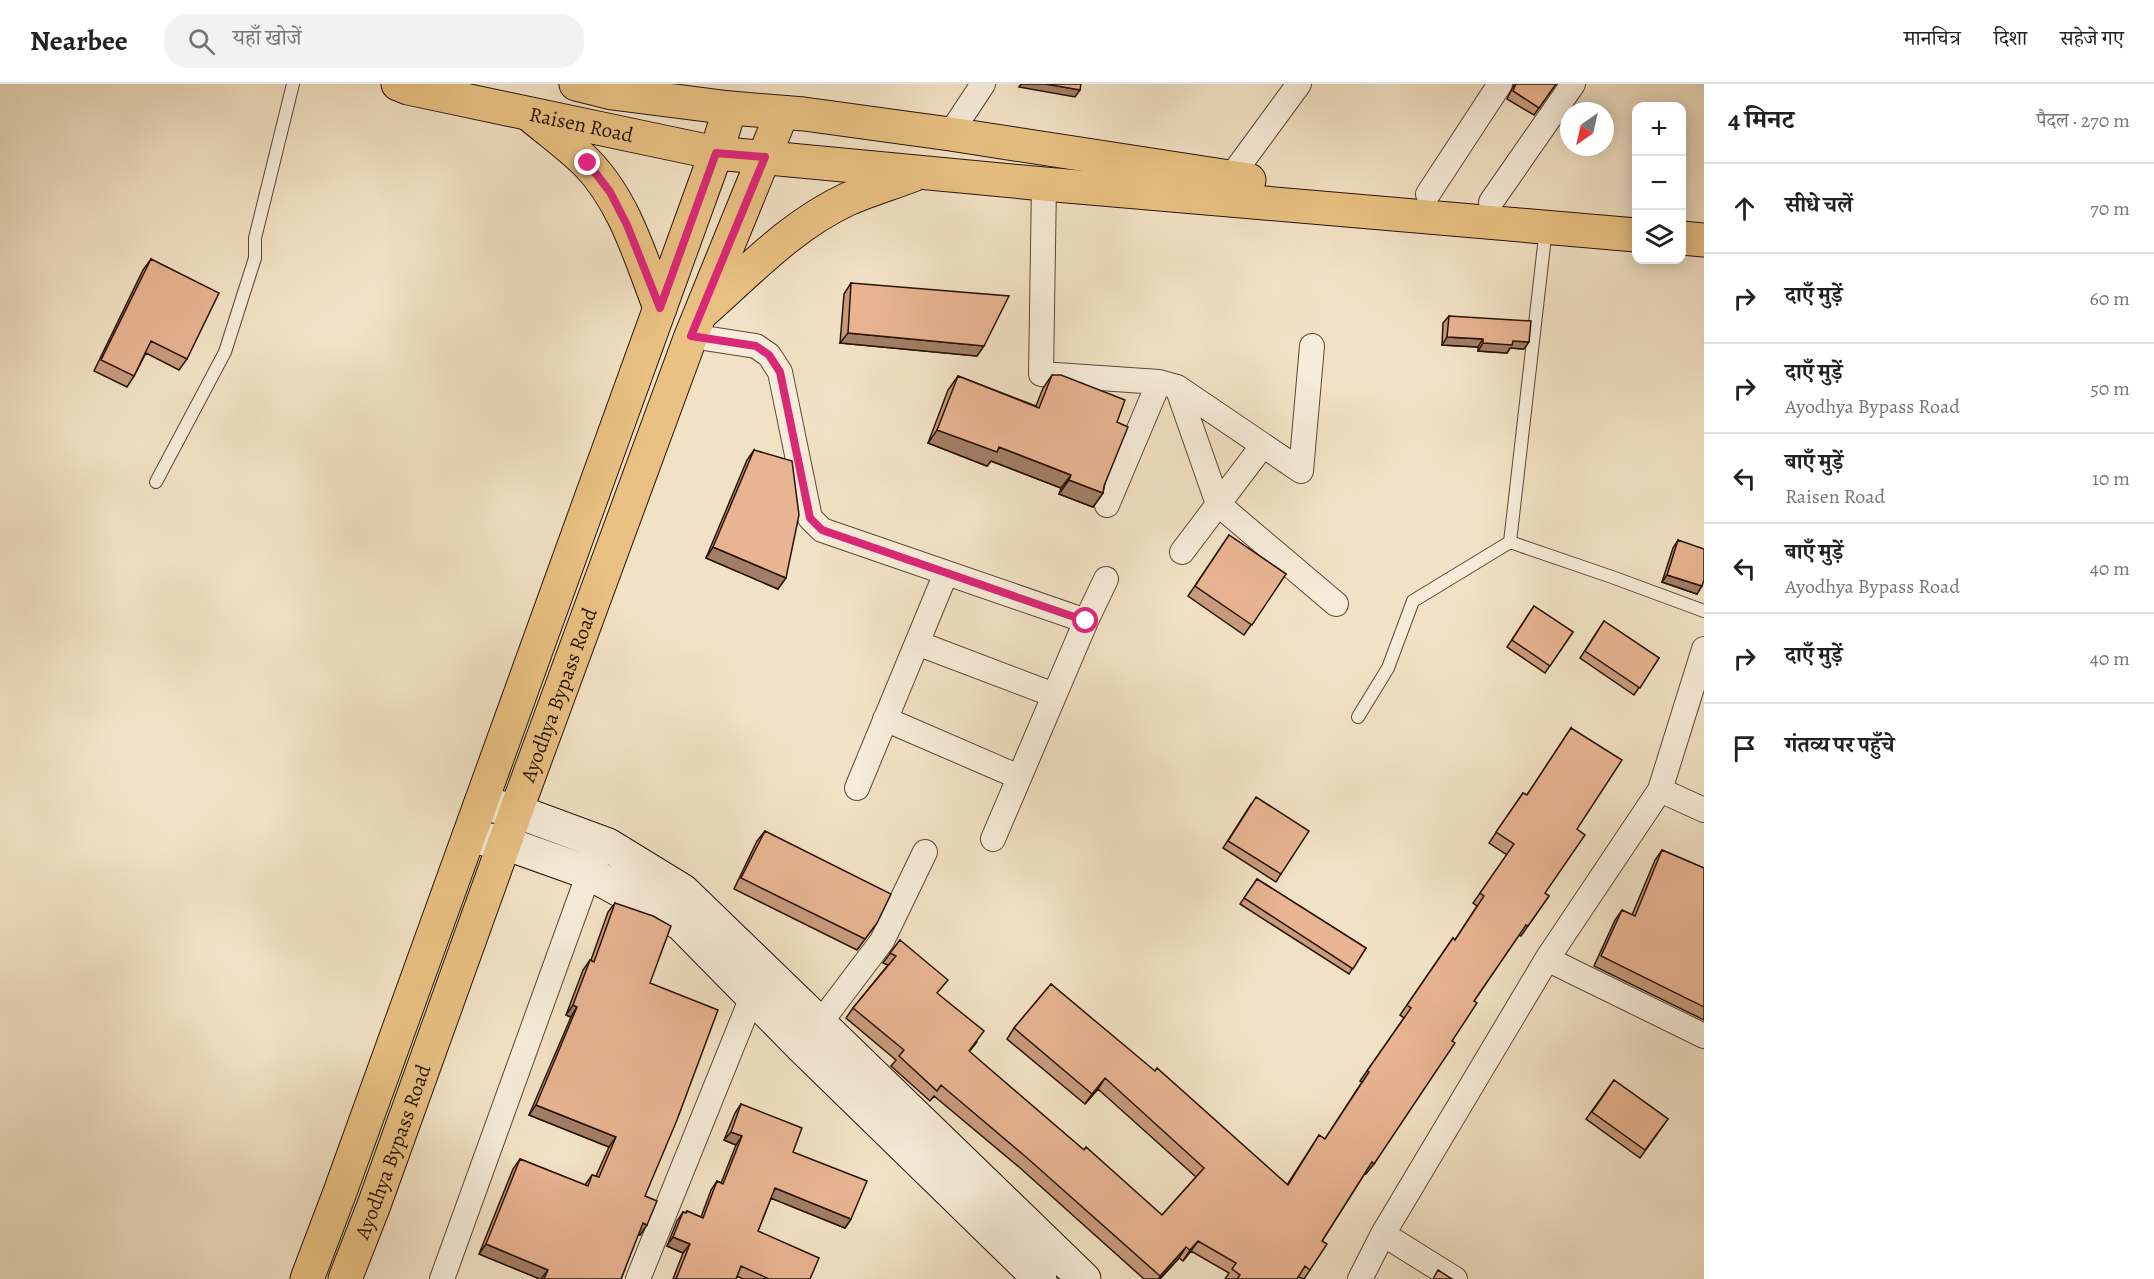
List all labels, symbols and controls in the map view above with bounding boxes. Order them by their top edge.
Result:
search box [164,14,584,68]
text: Nearbee [30,22,128,60]
text: यहाँ खोजें [233,23,302,53]
text: मानचित्र [1904,24,1961,52]
text: दिशा [1994,24,2027,52]
text: सहेजे गए [2060,24,2124,52]
icon: search [185,25,218,58]
street label: Raisen Road [527,100,637,149]
north arrow [1560,102,1614,156]
map controls [1632,102,1686,264]
button: + [1632,102,1686,156]
text: 4 मिनट [1728,102,1794,137]
text: पैदल · 270 m [2036,107,2130,134]
route end [574,149,600,175]
button: − [1632,156,1686,210]
text: सीधे चलें [1785,190,1853,220]
icon: ahead [1728,192,1761,225]
text: 70 m [2090,195,2130,222]
button: layers [1632,210,1686,264]
text: दाएँ मुड़ें [1785,280,1843,310]
icon: right [1728,282,1761,315]
text: 60 m [2090,285,2130,312]
text: दाएँ मुड़ें [1785,357,1843,387]
icon: right [1728,372,1761,405]
text: 50 m [2090,375,2130,402]
text: Ayodhya Bypass Road [1785,393,1960,420]
text: बाएँ मुड़ें [1785,447,1843,477]
icon: left [1728,462,1761,495]
text: 10 m [2092,465,2130,492]
text: Raisen Road [1785,483,1885,510]
text: बाएँ मुड़ें [1785,537,1843,567]
icon: left [1728,552,1761,585]
text: 40 m [2090,555,2130,582]
text: Ayodhya Bypass Road [1785,573,1960,600]
street label: Ayodhya Bypass Road [513,603,604,787]
route start [1072,607,1098,633]
text: दाएँ मुड़ें [1785,640,1843,670]
icon: right [1728,642,1761,675]
text: 40 m [2090,645,2130,672]
text: गंतव्य पर पहुँचे [1785,730,1894,760]
icon: arrive [1728,732,1761,765]
street label: Ayodhya Bypass Road [348,1060,438,1244]

